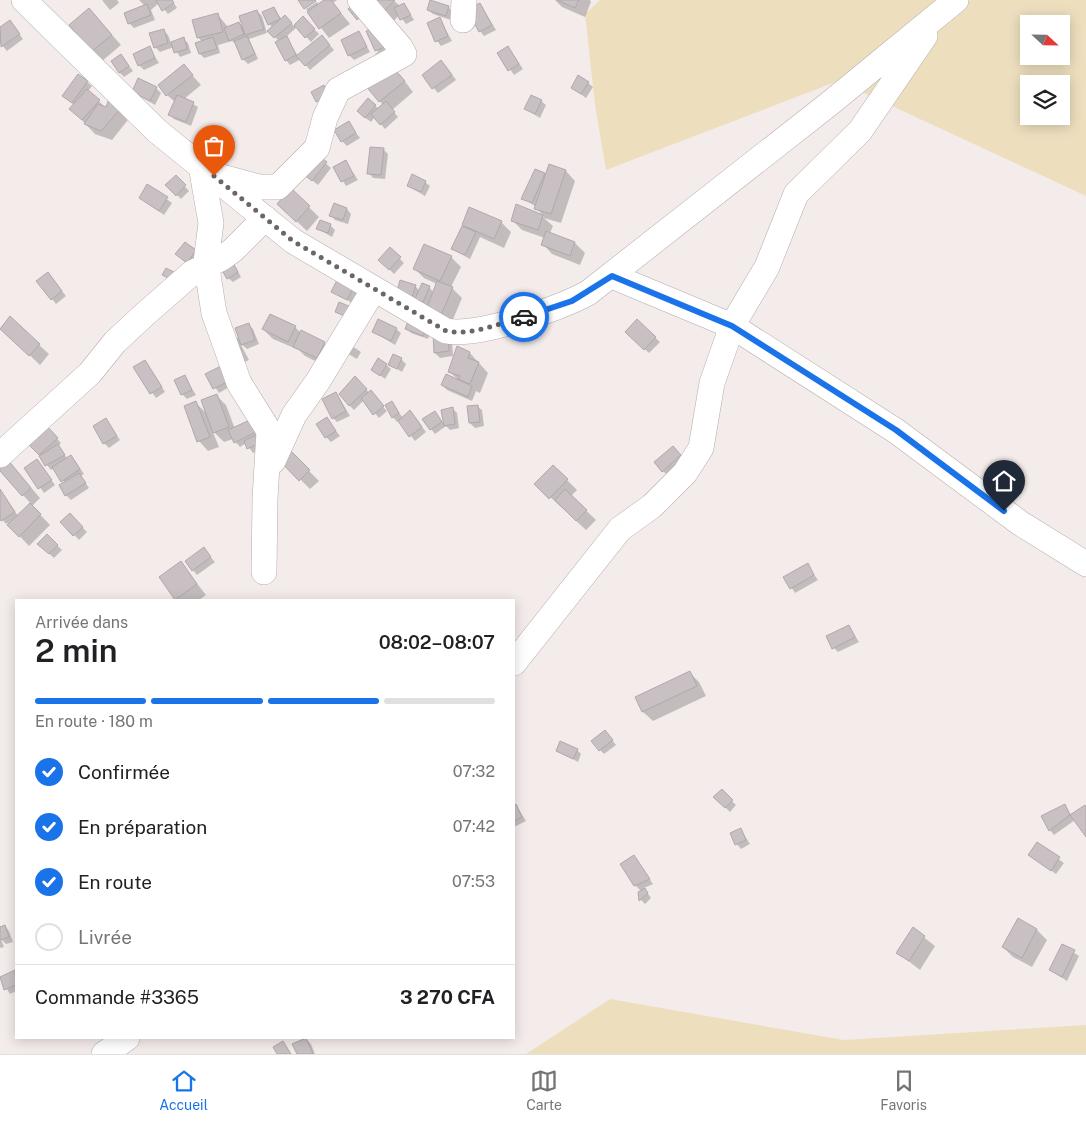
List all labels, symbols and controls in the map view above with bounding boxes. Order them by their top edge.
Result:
north arrow [1020,15,1070,65]
map controls [1020,15,1070,125]
button: layers [1020,75,1070,125]
pin [193,125,235,176]
icon: bag [200,132,228,160]
courier [499,292,549,342]
icon: car [510,303,538,331]
pin [983,460,1025,511]
icon: home [990,467,1018,495]
text: Arrivée dans [35,613,128,632]
text: 08:02–08:07 [379,631,495,653]
text: 2 min [35,632,118,669]
text: En route · 180 m [35,712,153,731]
icon: check [35,758,63,786]
text: Confirmée [78,761,170,783]
text: 07:32 [453,762,495,781]
icon: check [35,813,63,841]
text: En préparation [78,816,207,838]
text: 07:42 [453,817,495,836]
icon: check [35,868,63,896]
text: En route [78,871,152,893]
text: 07:53 [452,872,495,891]
text: Livrée [78,926,132,948]
text: Commande #3365 [35,986,199,1008]
text: 3 270 CFA [400,986,495,1008]
tab: Accueil [159,1067,208,1113]
tab: Carte [526,1067,562,1113]
tab: Favoris [880,1067,927,1113]

